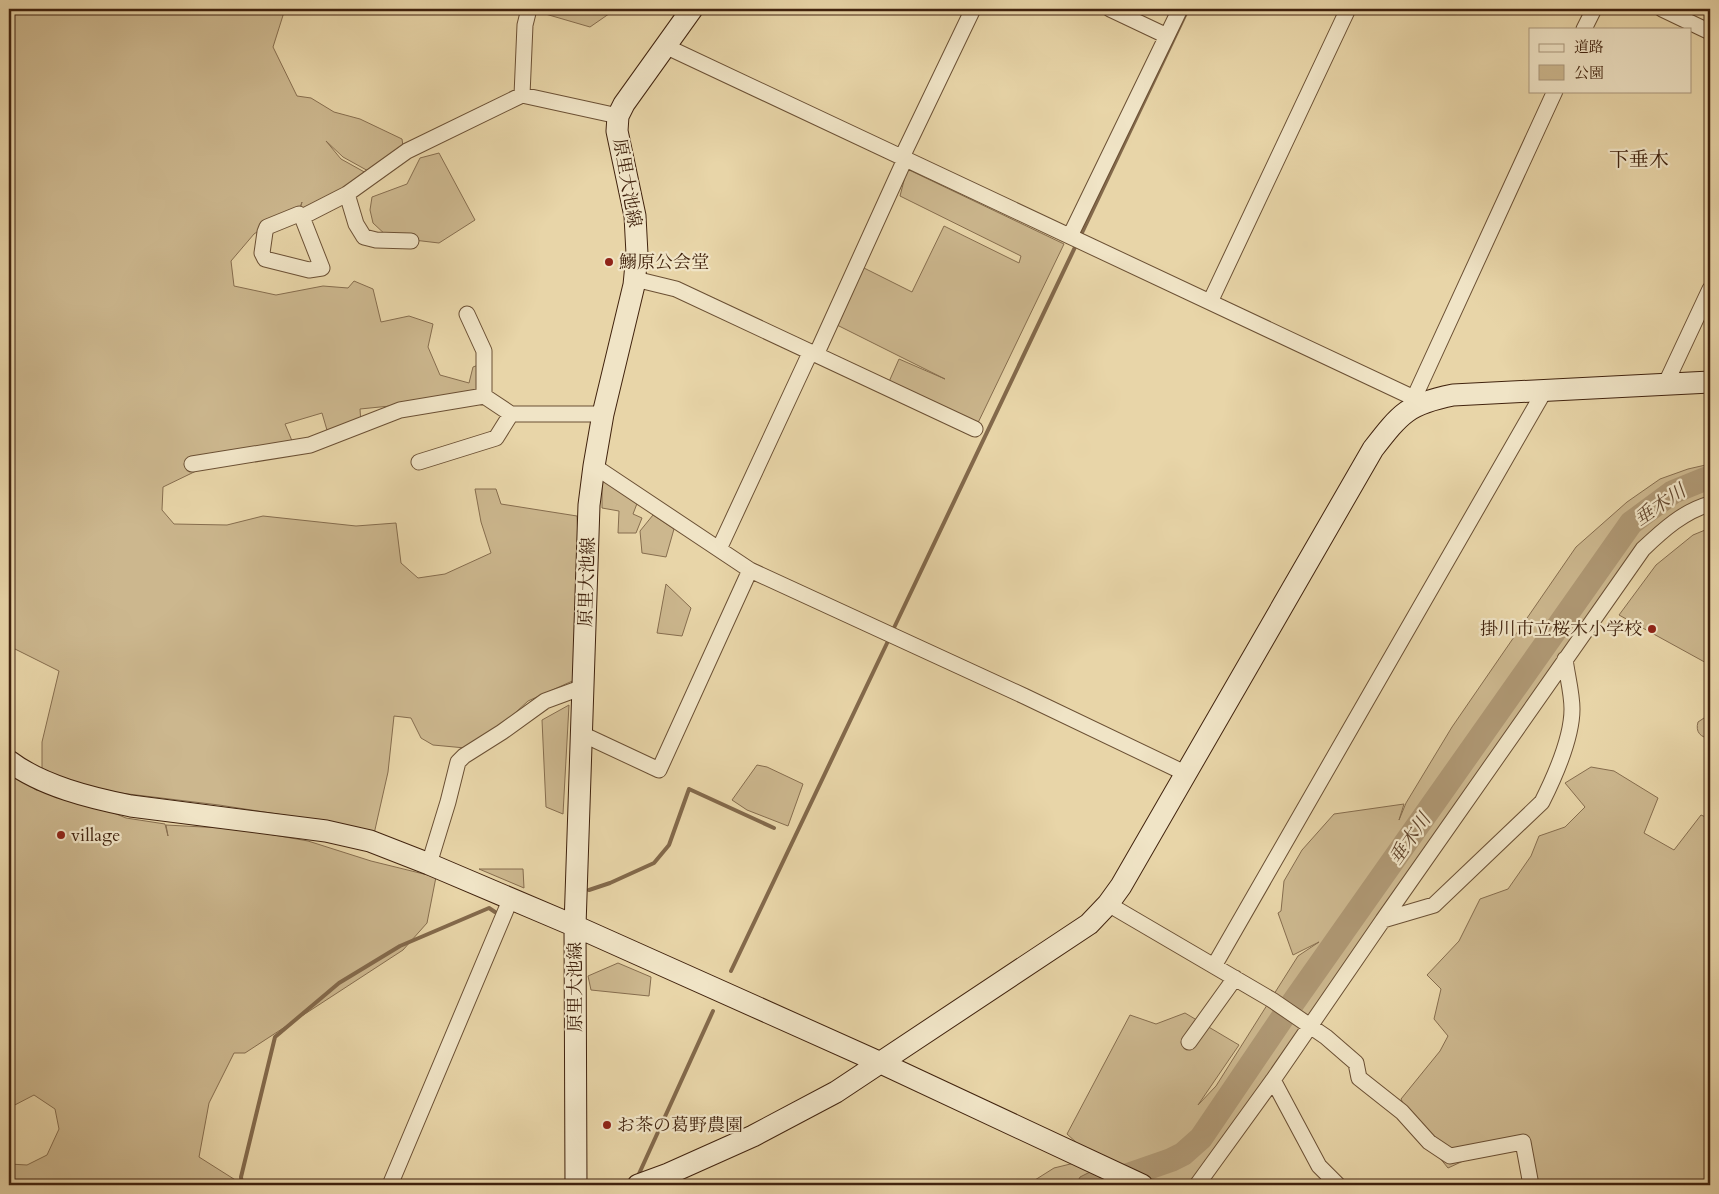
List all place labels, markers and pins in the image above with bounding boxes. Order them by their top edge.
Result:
place label: 鰯原公会堂 [619,250,709,275]
marker: 鰯原公会堂 [603,256,615,268]
place label: 掛川市立桜木小学校 [1480,617,1642,642]
marker: 掛川市立桜木小学校 [1646,623,1658,635]
place label: village [71,823,120,848]
marker: village [55,829,67,841]
place label: お茶の葛野農園 [617,1113,743,1138]
marker: お茶の葛野農園 [601,1119,613,1131]

